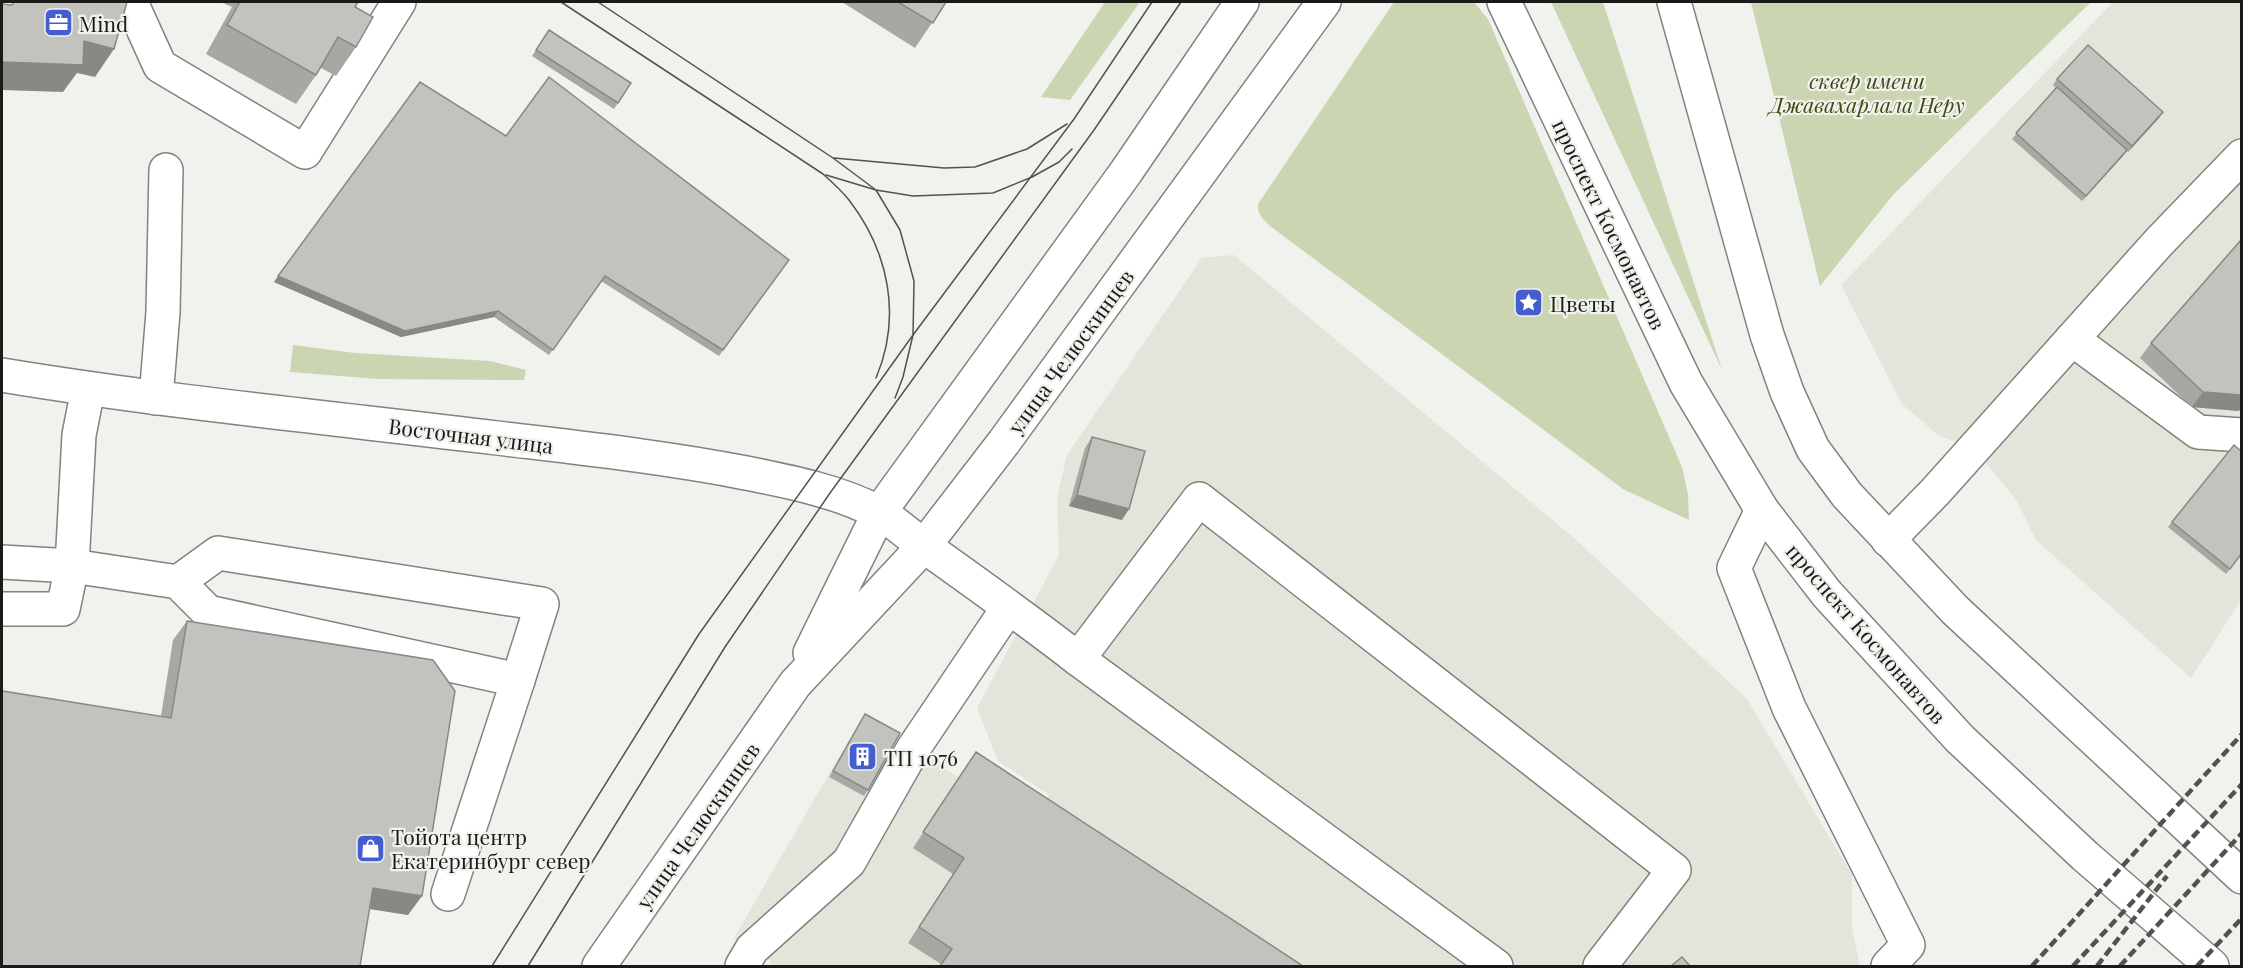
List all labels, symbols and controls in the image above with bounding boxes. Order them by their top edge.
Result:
office icon: Mind [42,7,74,39]
place label: Mind [79,9,128,37]
park label: сквер имени Джавахарлала Неру [1766,66,1964,118]
street label: проспект Космонавтов [1547,114,1673,334]
street label: улица Челюскинцев [1000,263,1139,440]
place icon: Цветы [1513,287,1545,319]
place label: Цветы [1550,289,1616,317]
street label: Восточная улица [387,411,555,459]
street label: проспект Космонавтов [1781,537,1953,729]
street label: улица Челюскинцев [628,736,765,915]
building icon: ТП 1076 [847,741,879,773]
place label: ТП 1076 [884,743,958,771]
place label: Тойота центр Екатеринбург север [391,822,591,874]
shop icon: Тойота центр Екатеринбург север [354,832,386,864]

